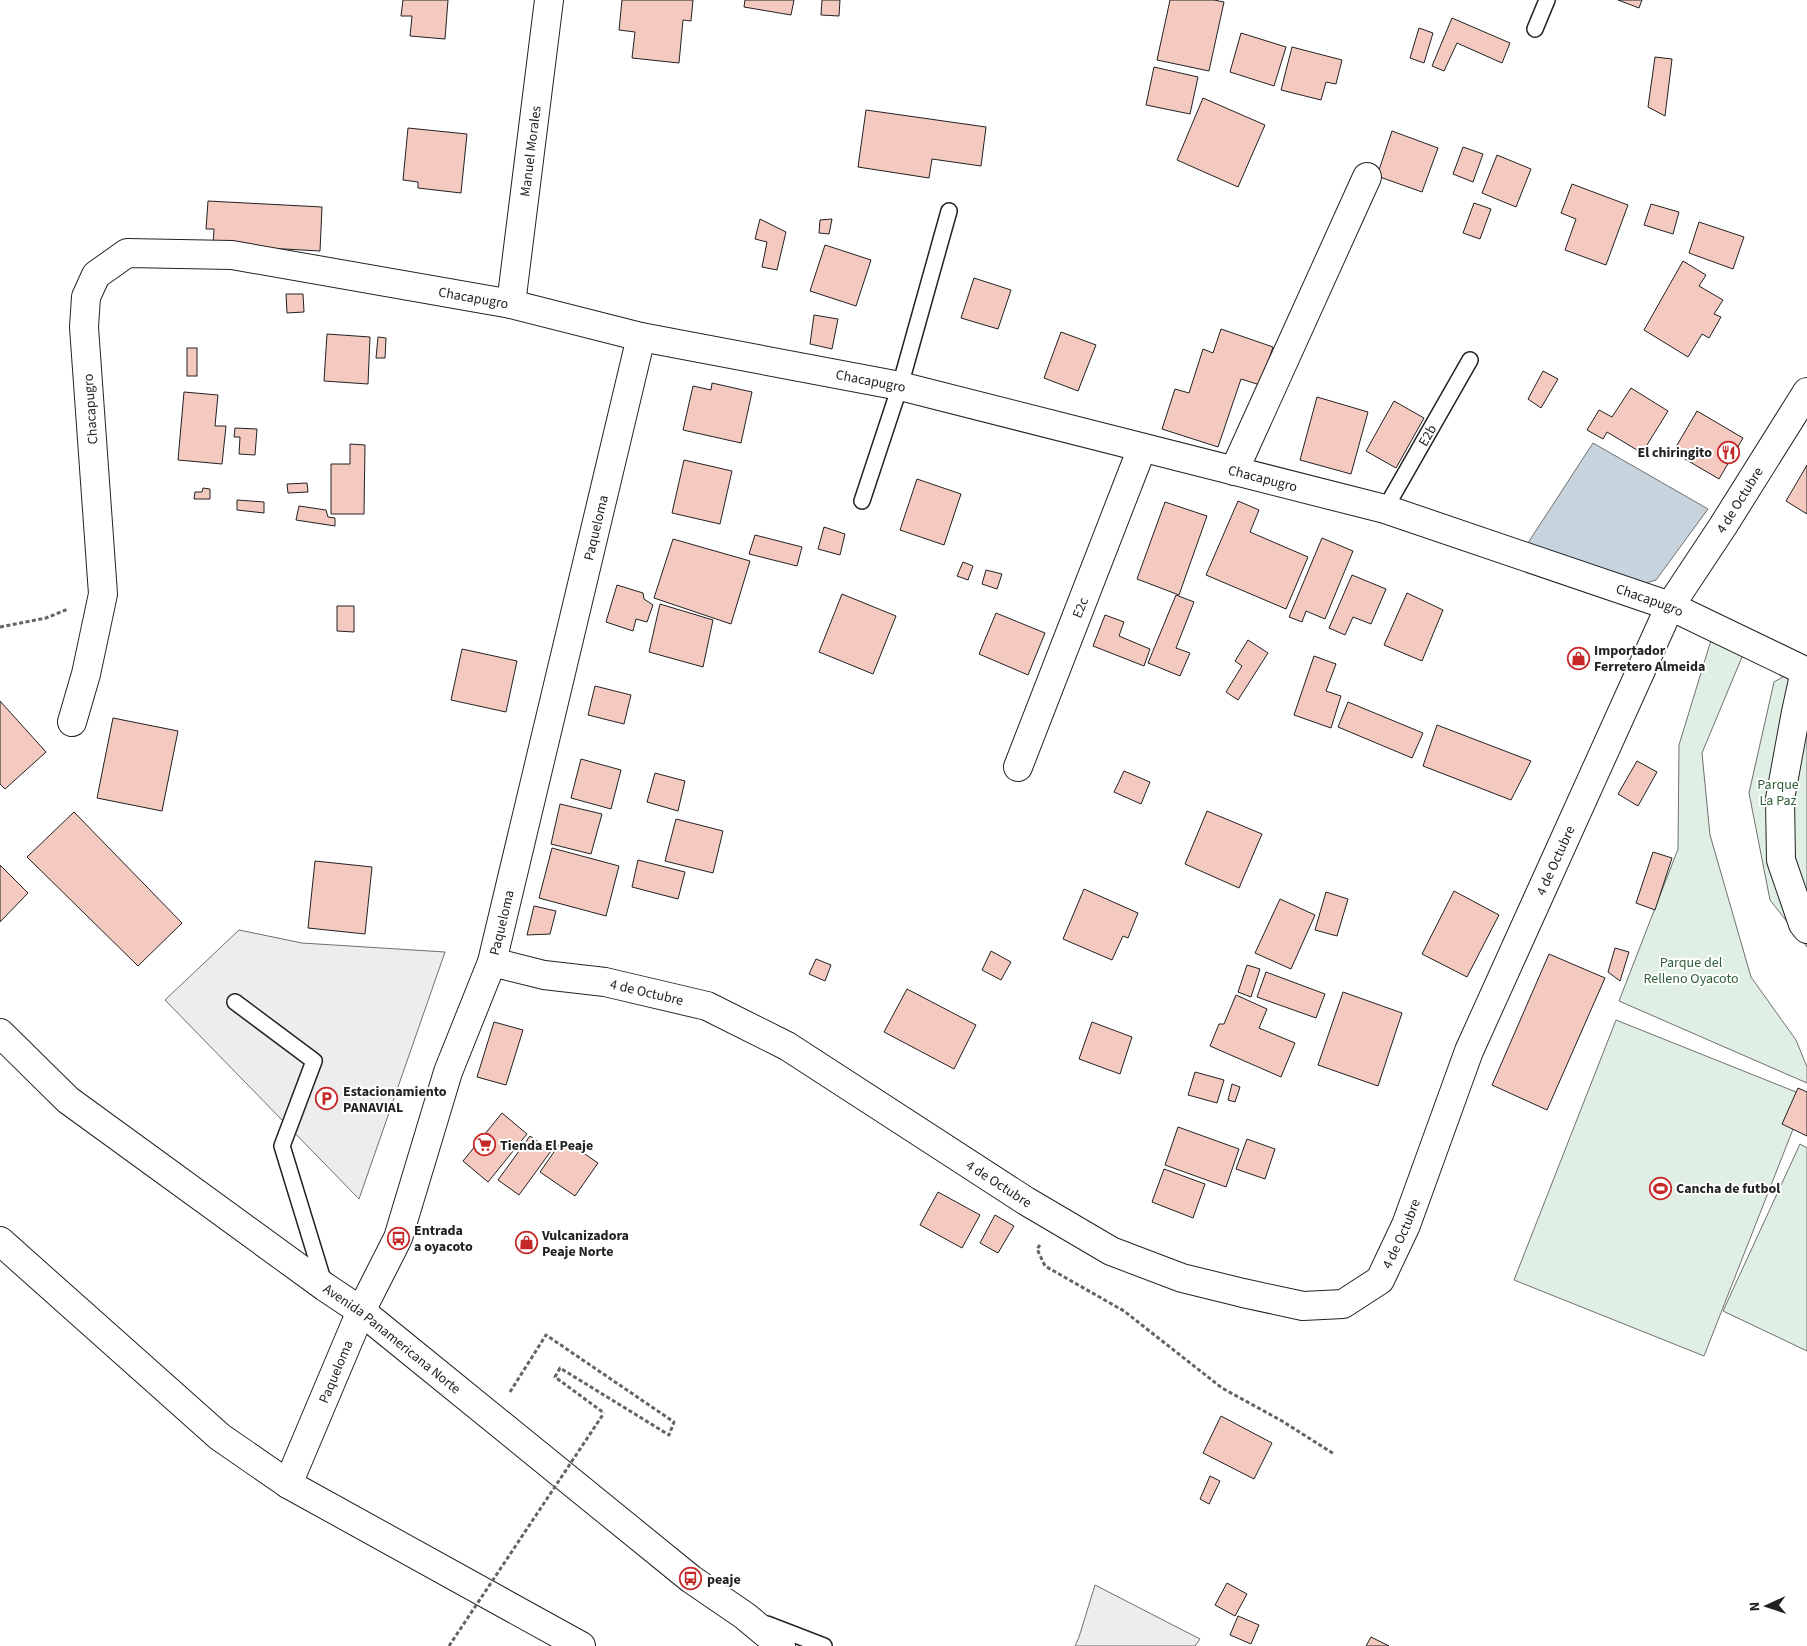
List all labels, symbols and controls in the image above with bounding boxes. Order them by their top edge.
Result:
street label: Manuel Morales [515,104,547,198]
street label: Chacapugro [437,282,510,314]
street label: Chacapugro [834,365,908,398]
street label: Chacapugro [79,373,103,445]
street label: E2b [1414,421,1442,450]
restaurant icon: El chiringito [1716,440,1740,464]
place label: El chiringito [1637,443,1712,463]
street label: Chacapugro [1226,461,1299,497]
street label: 4 de Octubre [1712,463,1769,537]
street label: Paqueloma [579,493,614,563]
street label: Chacapugro [1613,579,1687,622]
street label: E2c [1068,594,1094,621]
place label: Importador Ferretero Almeida [1594,641,1705,677]
shop icon: Importador Ferretero Almeida [1566,646,1590,670]
park label: Parque La Paz [1757,775,1799,811]
street label: 4 de Octubre [1531,823,1580,899]
street label: Paqueloma [485,888,520,957]
park label: Parque del Relleno Oyacoto [1643,953,1739,989]
street label: 4 de Octubre [608,975,685,1011]
place label: Estacionamiento PANAVIAL [343,1082,447,1118]
parking icon: Estacionamiento PANAVIAL [315,1087,339,1111]
supermarket icon: Tienda El Peaje [472,1133,496,1157]
place label: Tienda El Peaje [500,1136,593,1156]
street label: 4 de Octubre [962,1156,1035,1213]
sports icon: Cancha de futbol [1648,1176,1672,1200]
place label: Cancha de futbol [1676,1179,1780,1199]
street label: 4 de Octubre [1378,1196,1426,1272]
place label: Entrada a oyacoto [414,1221,473,1257]
bus stop icon: Entrada a oyacoto [386,1226,410,1250]
place label: Vulcanizadora Peaje Norte [541,1226,629,1262]
shop icon: Vulcanizadora Peaje Norte [514,1231,538,1255]
street label: Avenida Panamericana Norte [319,1279,465,1399]
street label: Paqueloma [314,1337,359,1407]
bus stop icon: peaje [679,1567,703,1591]
place label: peaje [707,1570,741,1590]
north arrow [1742,1581,1792,1631]
text: N [1745,1601,1765,1612]

